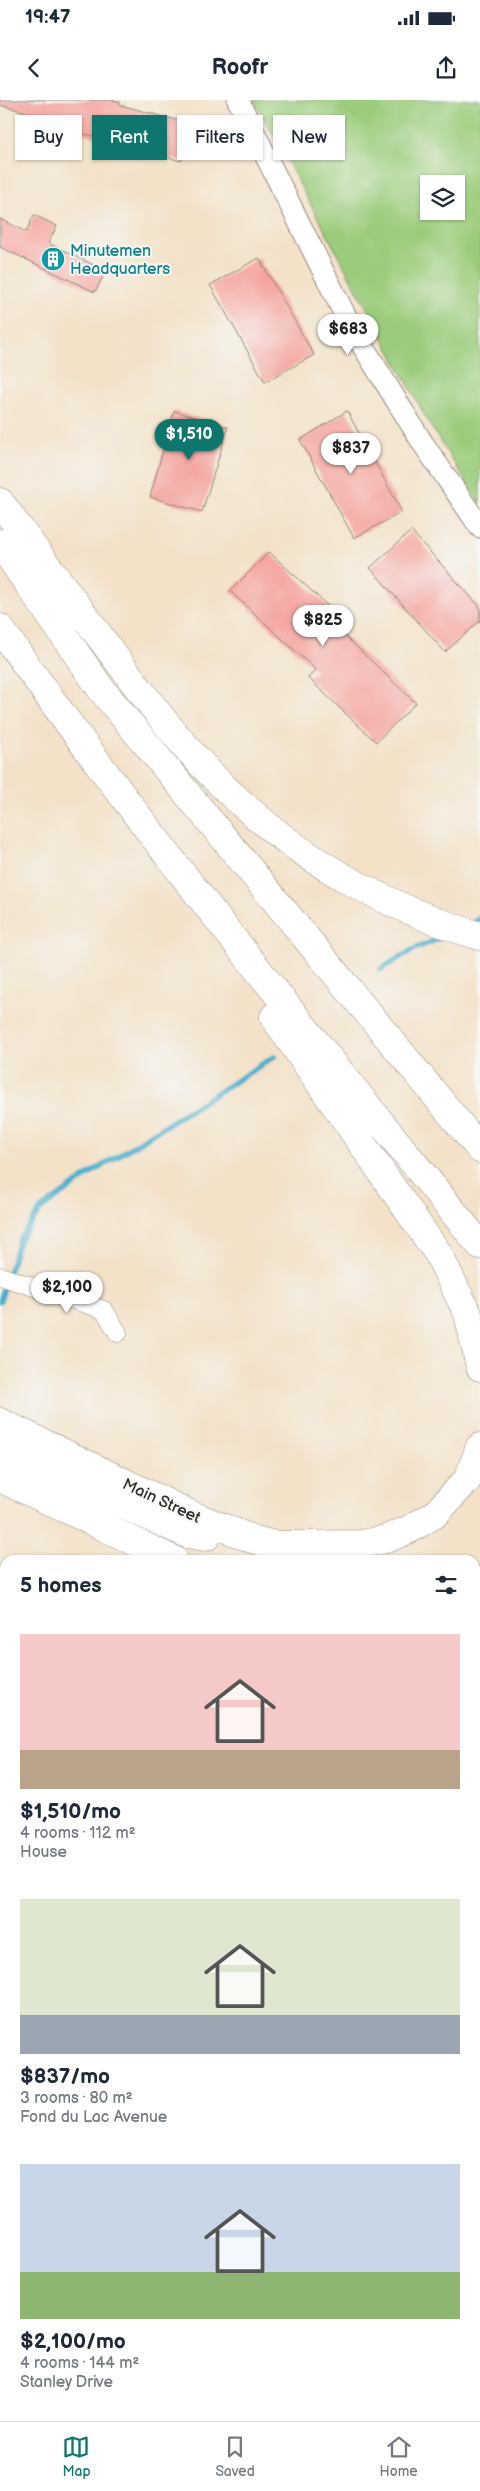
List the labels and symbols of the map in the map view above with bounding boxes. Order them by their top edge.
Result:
place label: Minutemen Headquarters [70,242,170,279]
building icon: Minutemen Headquarters [40,246,66,272]
pin: $683 [318,314,378,356]
pin: $1,510 [148,418,230,461]
pin: $837 [321,432,381,475]
pin: $825 [293,604,353,647]
pin: $2,100 [26,1272,108,1314]
street label: Main Street [119,1475,203,1528]

